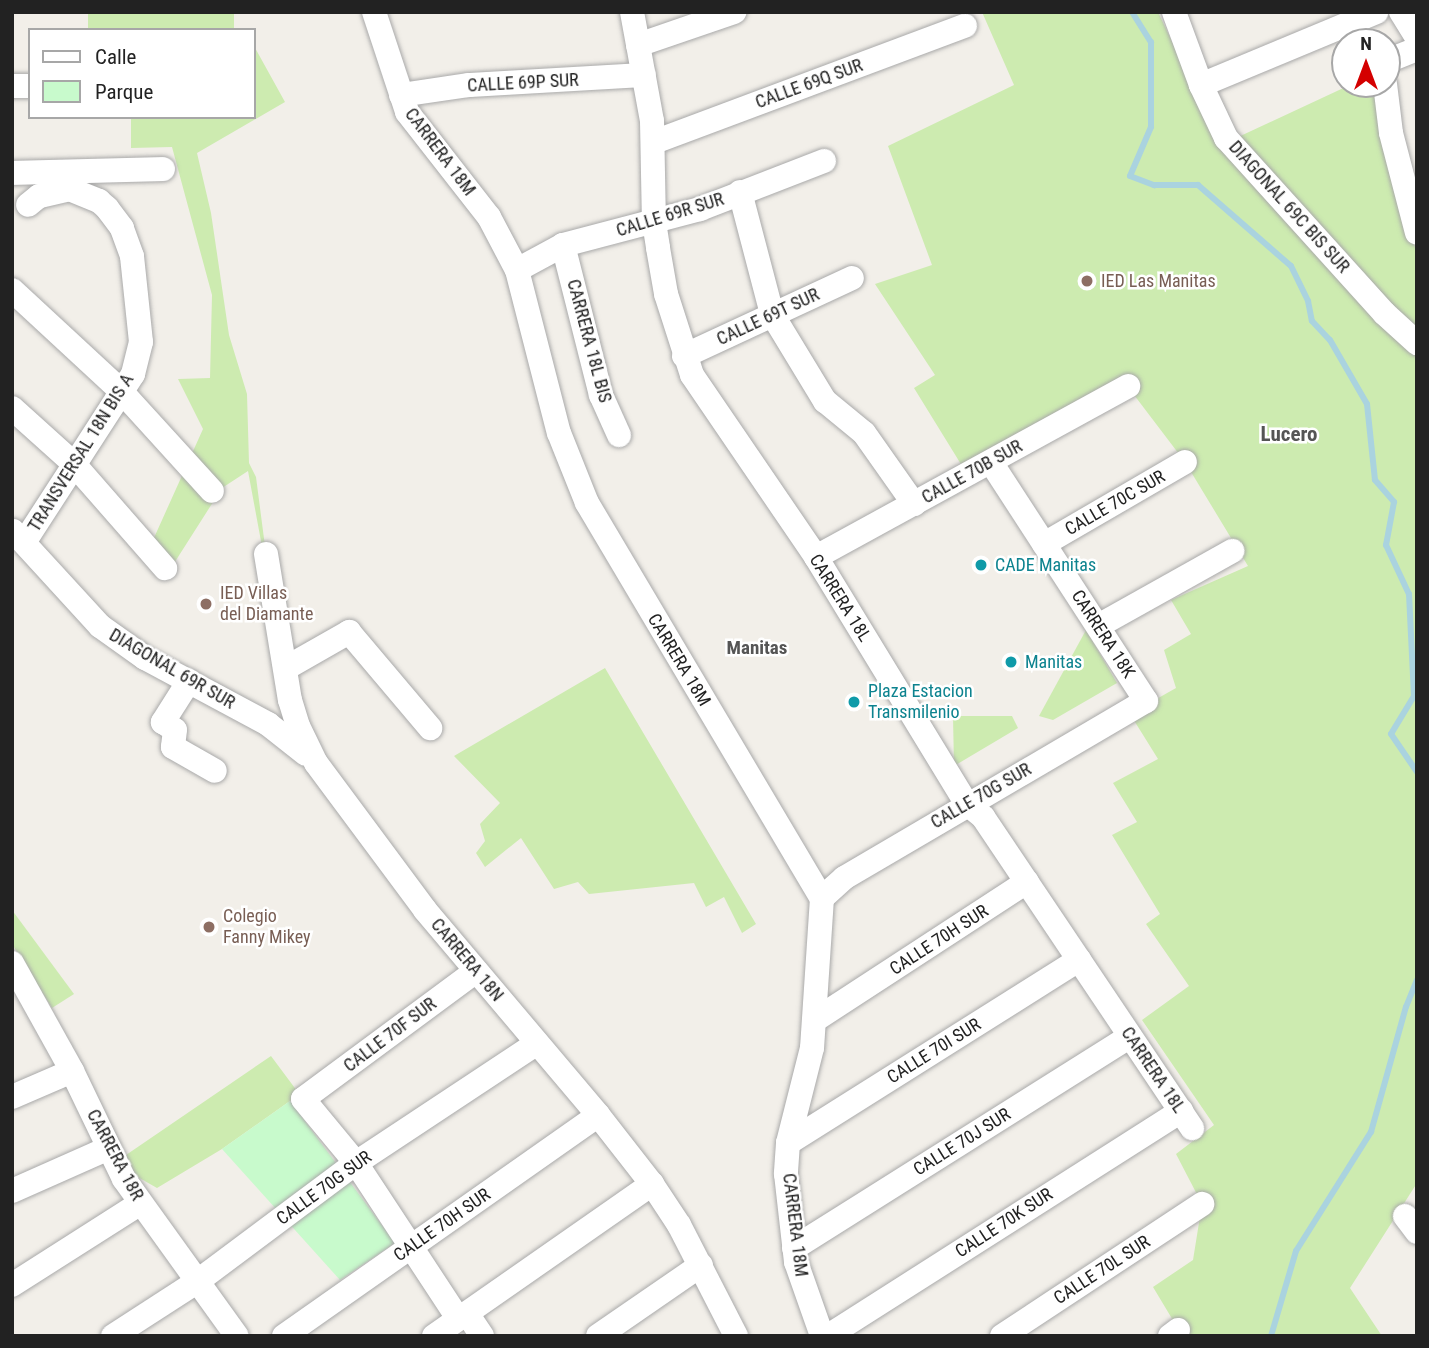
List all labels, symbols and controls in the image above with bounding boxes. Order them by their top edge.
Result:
legend [28,28,256,119]
north arrow [1331,28,1401,98]
text: N [1360,32,1372,55]
text: Calle [95,45,136,69]
street label: CALLE 69Q SUR [752,55,866,113]
street label: CALLE 69P SUR [467,69,579,97]
text: Parque [95,80,153,104]
street label: CARRERA 18M [400,104,480,200]
street label: DIAGONAL 69C BIS SUR [1224,137,1354,277]
street label: CALLE 69R SUR [614,188,726,242]
place label: IED Las Manitas [1101,270,1216,292]
marker: IED Las Manitas [1079,273,1095,289]
street label: CARRERA 18L BIS [562,277,616,405]
street label: CALLE 69T SUR [713,284,823,350]
street label: TRANSVERSAL 18N BIS A [24,370,138,536]
district label: Lucero [1261,421,1317,447]
street label: CALLE 70B SUR [918,436,1026,508]
street label: CALLE 70C SUR [1061,466,1169,540]
street label: CARRERA 18L [805,550,875,646]
place label: CADE Manitas [995,554,1096,576]
marker: CADE Manitas [973,557,989,573]
place label: IED Villas del Diamante [220,583,313,626]
street label: CARRERA 18K [1067,586,1139,682]
marker: IED Villas del Diamante [198,596,214,612]
street label: CARRERA 18M [643,610,715,710]
street label: DIAGONAL 69R SUR [105,624,239,714]
district label: Manitas [727,637,787,659]
place label: Manitas [1025,651,1082,673]
marker: Manitas [1003,654,1019,670]
place label: Plaza Estacion Transmilenio [868,681,973,724]
marker: Plaza Estacion Transmilenio [846,694,862,710]
street label: CALLE 70G SUR [927,759,1035,833]
street label: CALLE 70H SUR [886,900,992,980]
place label: Colegio Fanny Mikey [223,906,311,948]
street label: CARRERA 18N [426,914,508,1006]
marker: Colegio Fanny Mikey [201,919,217,935]
street label: CALLE 70F SUR [339,993,441,1077]
street label: CALLE 70I SUR [883,1014,985,1088]
street label: CARRERA 18L [1116,1023,1190,1117]
street label: CALLE 70J SUR [909,1104,1015,1180]
street label: CARRERA 18R [82,1106,148,1204]
street label: CALLE 70G SUR [272,1146,376,1230]
street label: CARRERA 18M [778,1172,812,1278]
street label: CALLE 70H SUR [390,1184,494,1266]
street label: CALLE 70K SUR [951,1184,1057,1262]
street label: CALLE 70L SUR [1050,1231,1154,1309]

